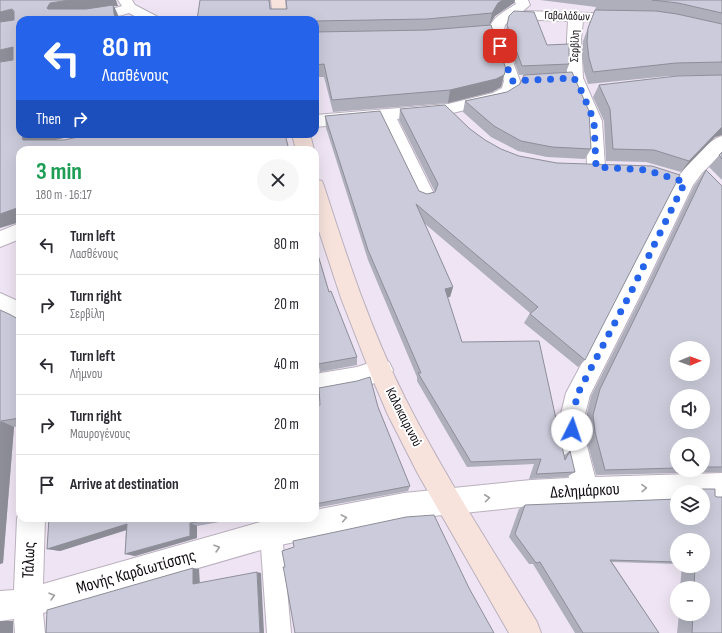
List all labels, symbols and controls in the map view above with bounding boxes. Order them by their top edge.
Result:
street label: Γαβαλάδων [544,8,590,24]
pin [483,29,517,63]
street label: Σερβίλη [567,30,583,62]
text: 80 m [102,31,151,64]
icon: left [36,32,88,84]
icon: arrive [489,35,511,57]
text: Λασθένους [102,65,169,86]
icon: right [69,108,91,130]
text: Then [36,110,61,129]
text: 3 min [36,157,82,186]
button: close [257,159,299,201]
text: 180 m · 16:17 [36,187,92,203]
text: Turn left [70,227,115,246]
icon: left [36,234,58,256]
text: 80 m [274,235,299,254]
text: Λασθένους [70,246,118,262]
text: Turn right [70,287,122,306]
icon: right [36,294,58,316]
text: 20 m [274,295,299,314]
text: Σερβίλη [70,306,105,322]
north arrow [670,341,710,381]
map controls [670,341,710,621]
text: Turn left [70,347,115,366]
icon: left [36,354,58,376]
text: 40 m [274,355,299,374]
text: Λήμνου [70,366,103,382]
street label: Καλοκαιρινού [382,385,426,450]
button: sound [670,389,710,429]
text: Turn right [70,407,122,426]
position arrow [551,409,593,451]
icon: right [36,414,58,436]
text: 20 m [274,415,299,434]
text: Μαυρογένους [70,426,130,442]
button: search [670,437,710,477]
icon: arrive [36,474,58,496]
text: Arrive at destination [70,475,179,494]
text: 20 m [274,475,299,494]
street label: Δελημάρκου [550,479,620,503]
one-way arrow [641,484,647,493]
button: layers [670,485,710,525]
one-way arrow [484,493,490,502]
one-way arrow [340,515,347,523]
button: + [670,533,710,573]
street label: Τάλως [18,541,40,579]
one-way arrow [213,544,220,553]
street label: Μονής Καρδιωτίσσης [74,545,198,599]
button: − [670,581,710,621]
one-way arrow [48,592,55,601]

